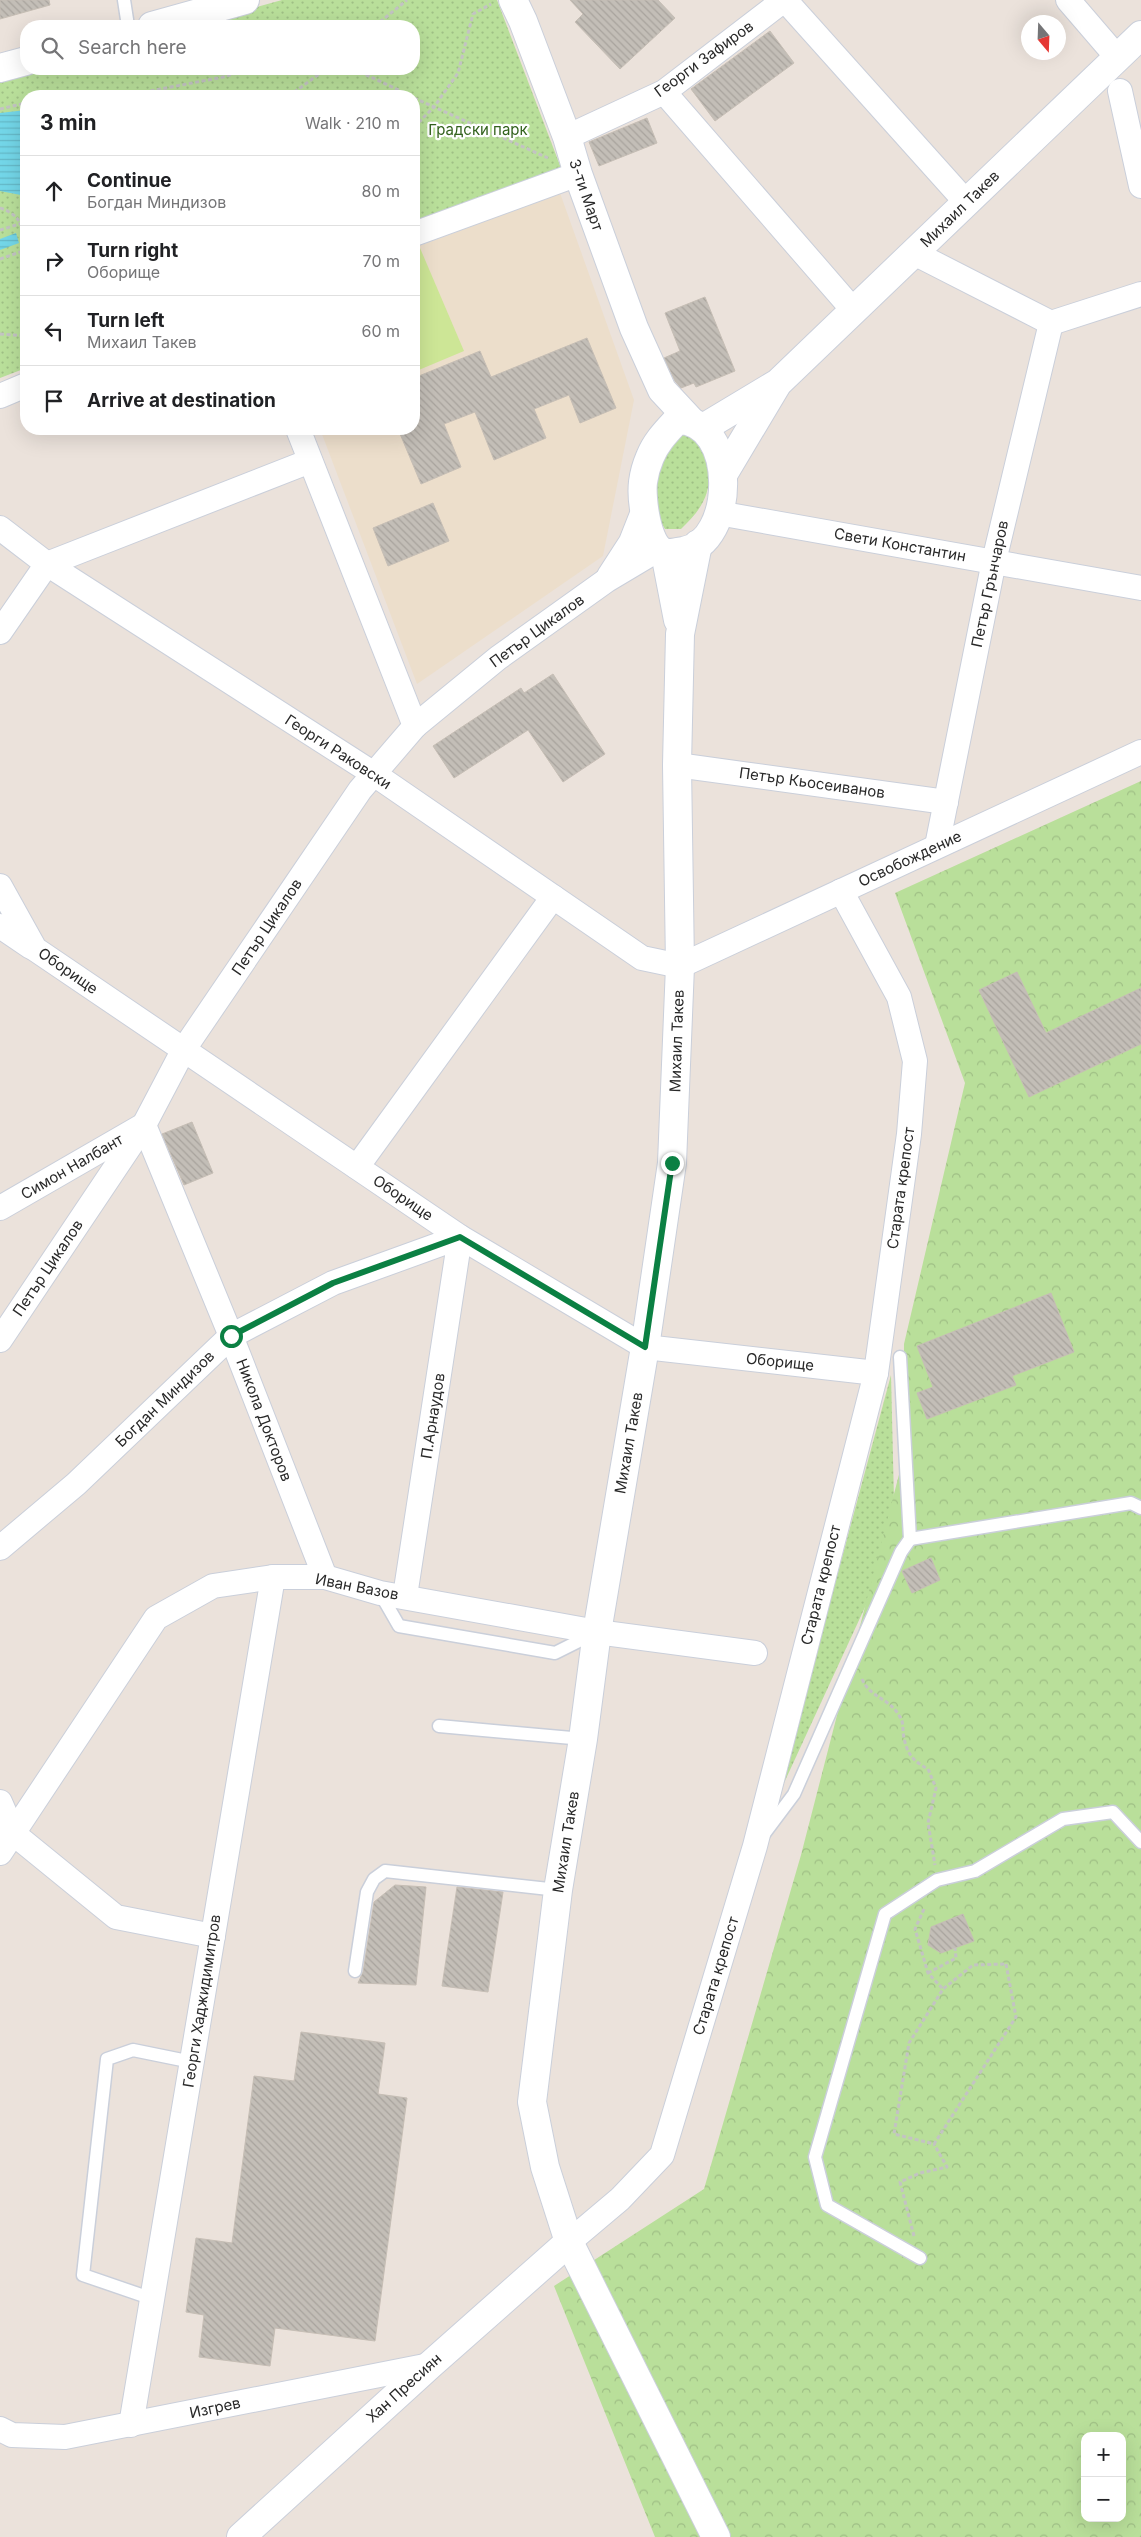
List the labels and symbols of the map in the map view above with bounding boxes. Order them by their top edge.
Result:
north arrow [1021,15,1066,60]
street label: Георги Зафиров [650,16,757,101]
park label: Градски парк [428,120,528,139]
street label: 3-ти Март [565,156,608,233]
street label: Михаил Такев [916,166,1003,251]
street label: Петър Грънчаров [967,519,1012,649]
street label: Свети Константин [833,524,968,565]
street label: Петър Цикалов [486,590,588,671]
street label: Георги Раковски [281,710,395,793]
street label: Петър Кьосеиванов [738,763,886,802]
street label: Освобождение [855,826,964,891]
street label: Петър Цикалов [227,875,306,979]
street label: Оборище [35,943,102,998]
street label: Михаил Такев [665,989,688,1093]
street label: Старата крепост [883,1126,918,1250]
street label: Симон Налбант [17,1130,126,1204]
route end [661,1152,684,1175]
street label: Оборище [370,1171,437,1225]
street label: Петър Цикалов [8,1216,87,1320]
route start [220,1325,243,1348]
street label: Богдан Миндизов [111,1346,218,1451]
street label: Оборище [745,1348,815,1375]
street label: Никола Докторов [232,1356,297,1484]
street label: П.Арнаудов [416,1372,449,1460]
street label: Михаил Такев [610,1391,647,1495]
street label: Старата крепост [796,1523,845,1647]
street label: Иван Вазов [314,1569,400,1604]
street label: Михаил Такев [548,1790,583,1894]
street label: Георги Хаджидимитров [178,1913,225,2089]
street label: Старата крепост [688,1914,743,2038]
street label: Хан Пресиян [362,2349,445,2426]
street label: Изгрев [188,2393,242,2422]

